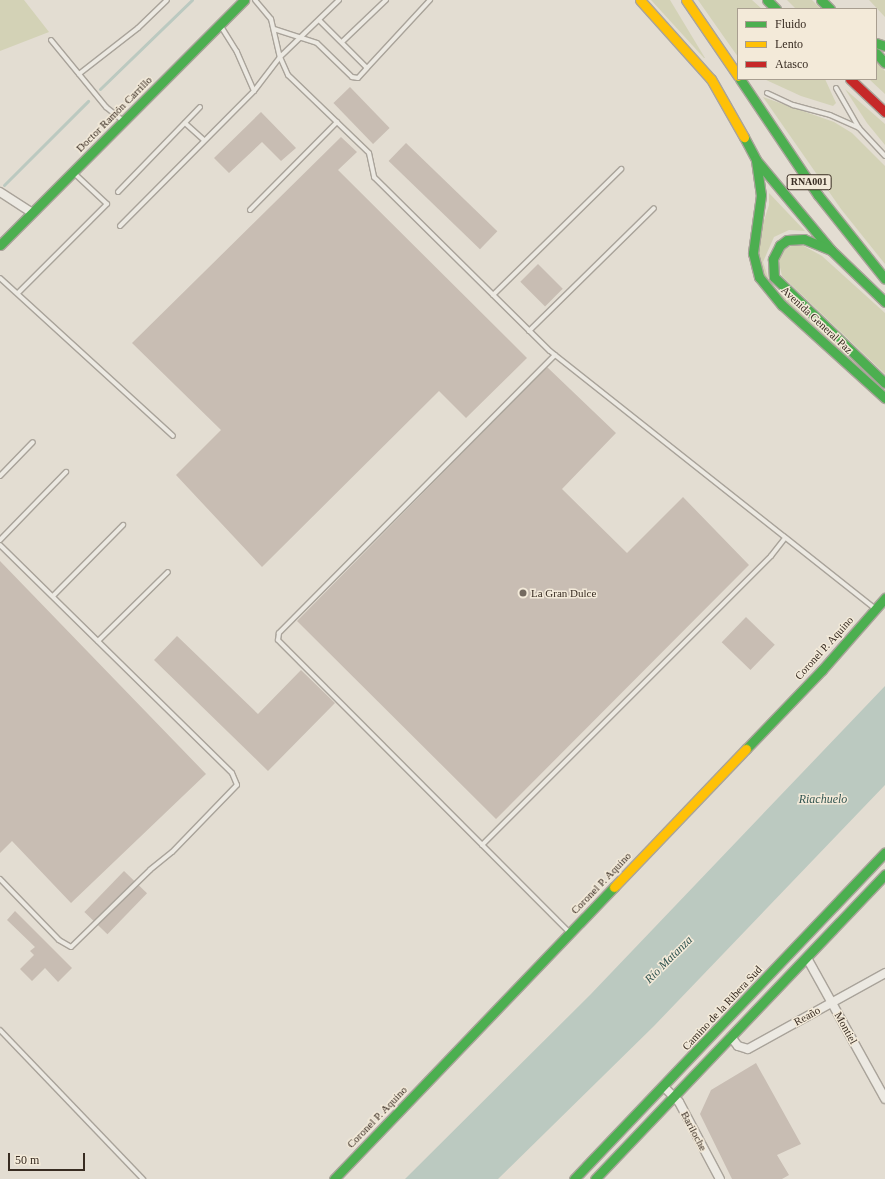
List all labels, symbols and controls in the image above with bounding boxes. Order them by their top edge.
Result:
legend [737,8,877,80]
text: Fluido [775,17,806,31]
text: Lento [775,37,803,51]
text: Atasco [775,57,808,71]
street label: Doctor Ramón Carrillo [73,73,155,155]
road number: RNA001 [786,174,832,190]
street label: Avenida General Paz [779,284,855,356]
place label: La Gran Dulce [531,586,596,600]
marker: La Gran Dulce [518,588,528,598]
street label: Coronel P. Aquino [792,613,856,683]
water label: Riachuelo [799,793,847,807]
street label: Coronel P. Aquino [568,849,634,917]
water label: Río Matanza [642,933,696,987]
street label: Camino de la Ribera Sud [679,963,765,1053]
street label: Reaño [792,1003,822,1029]
street label: Montiel [832,1010,860,1046]
street label: Coronel P. Aquino [344,1083,410,1151]
street label: Bariloche [678,1109,710,1153]
scale bar [10,1145,87,1171]
text: 50 m [15,1153,39,1167]

